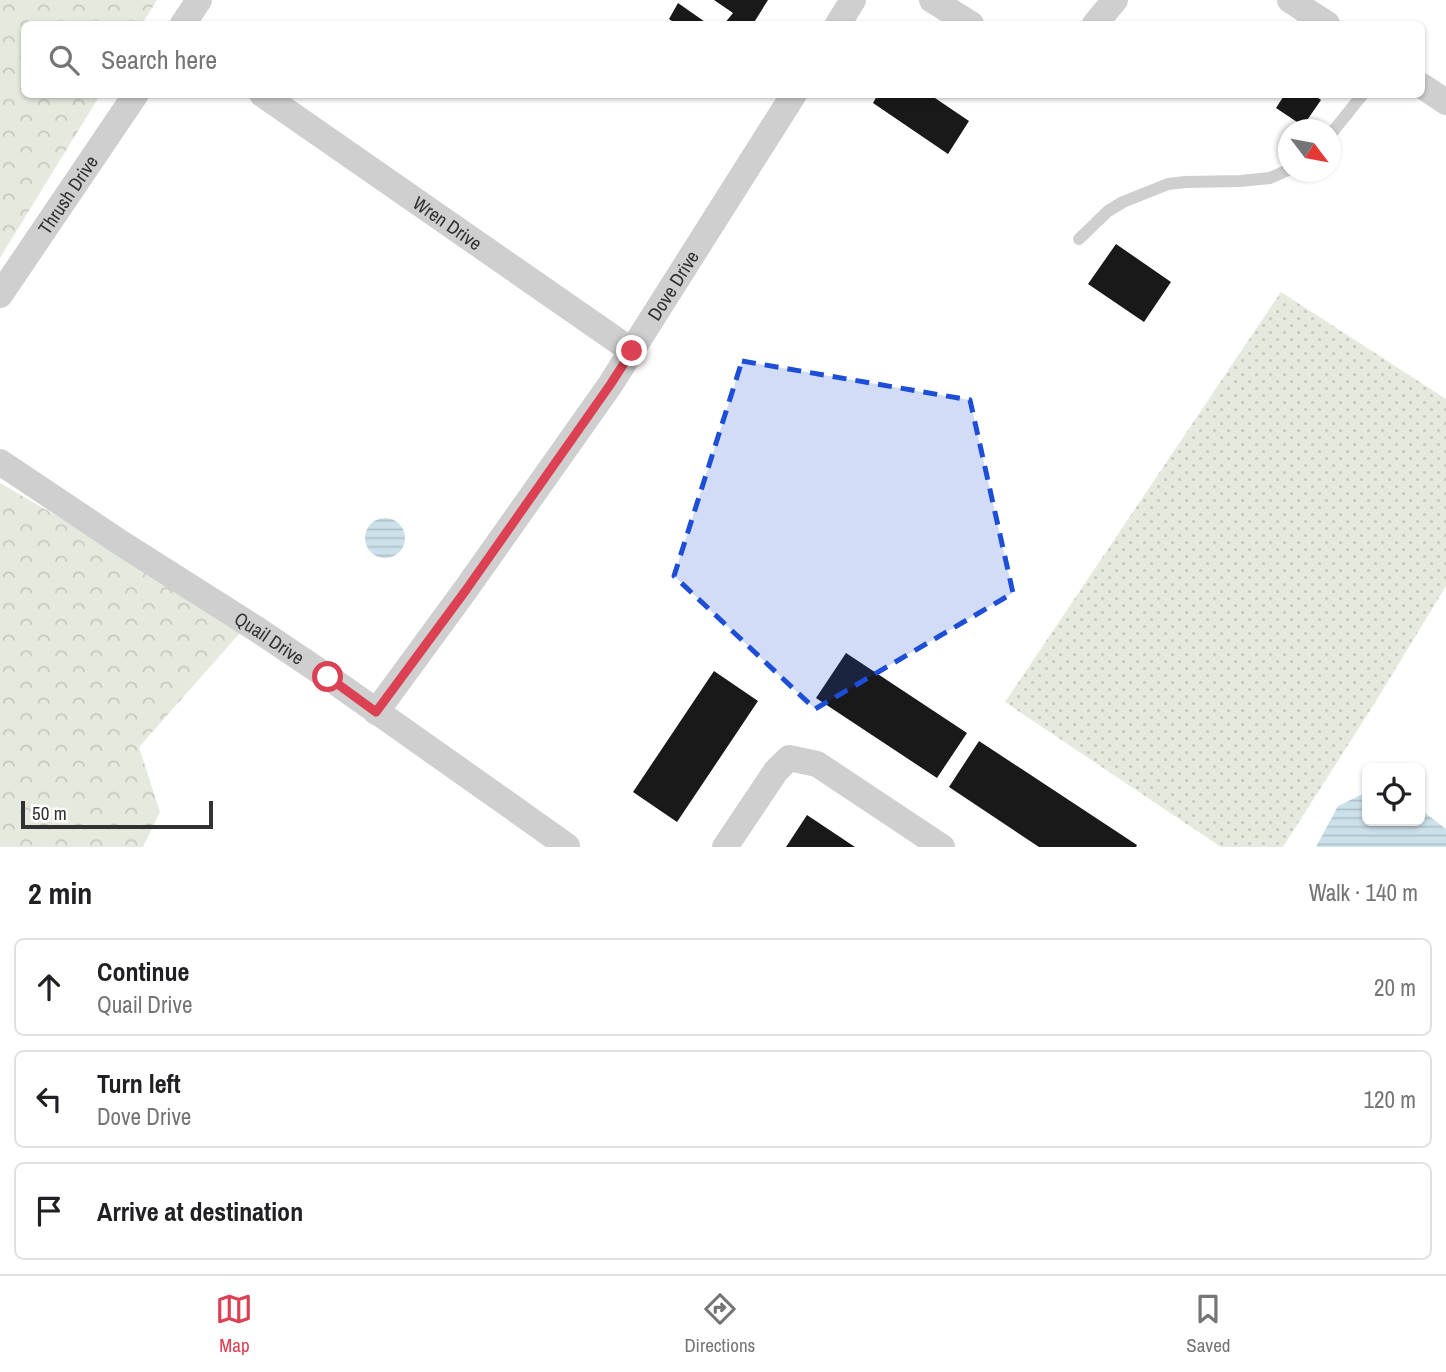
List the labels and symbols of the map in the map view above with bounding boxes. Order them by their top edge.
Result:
north arrow [1278,119,1341,182]
street label: Thrush Drive [32,150,104,239]
street label: Wren Drive [408,190,487,256]
street label: Dove Drive [641,245,705,325]
route end [616,335,647,366]
street label: Quail Drive [230,605,310,671]
route start [312,661,343,692]
scale bar [21,798,214,830]

